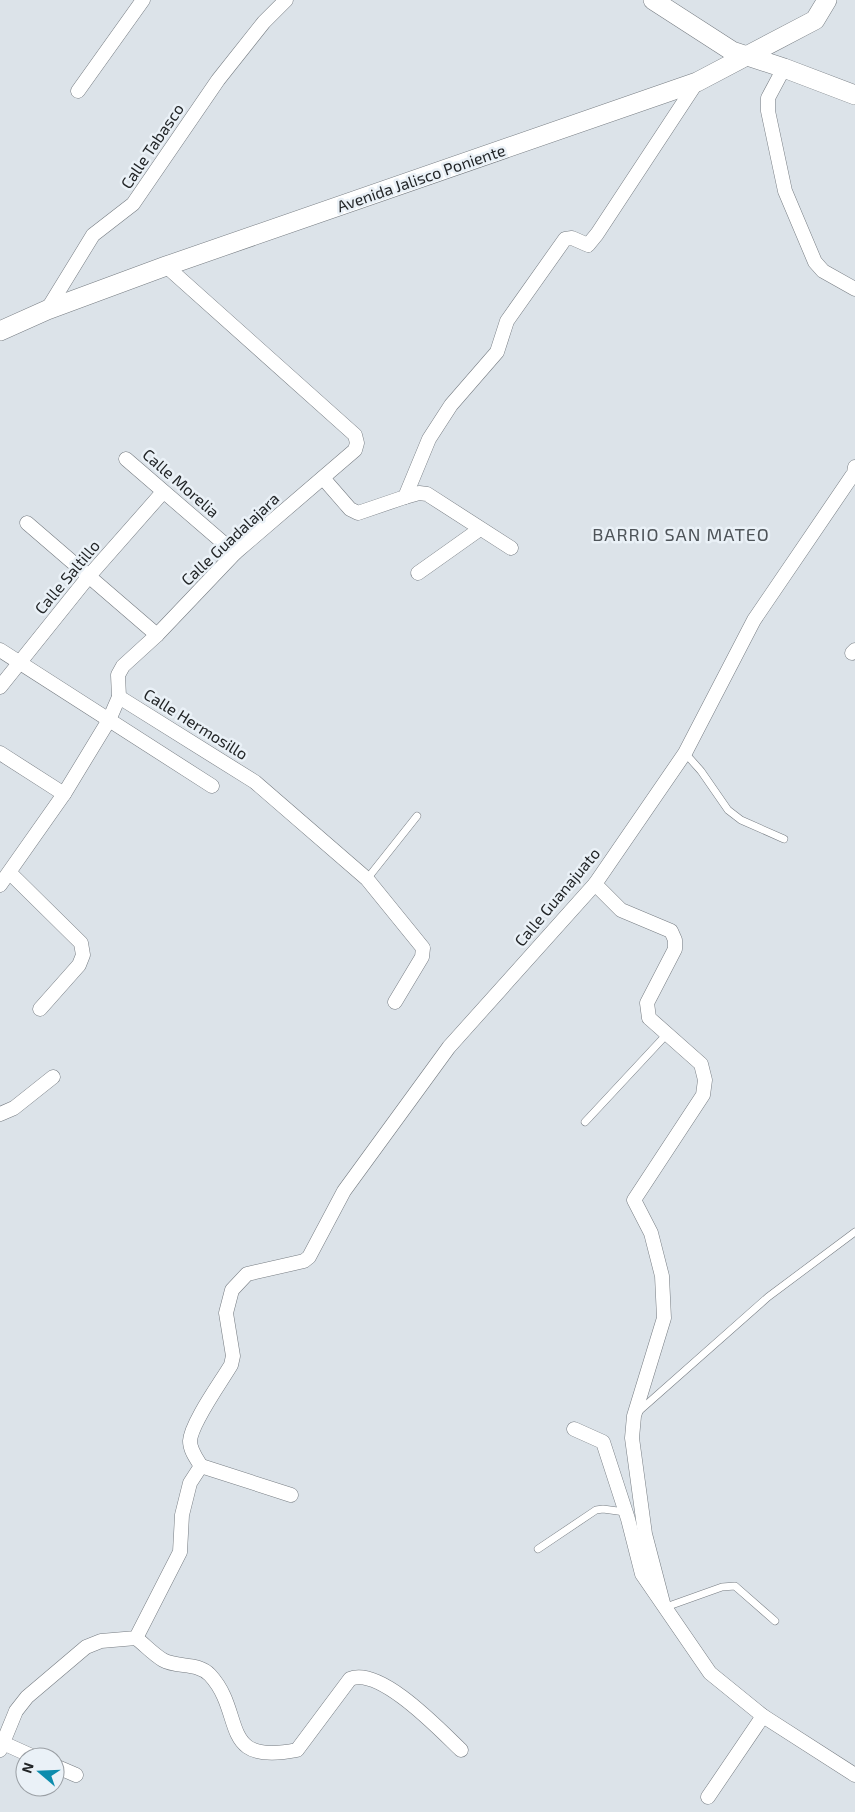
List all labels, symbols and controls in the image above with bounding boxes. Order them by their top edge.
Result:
street label: Calle Tabasco [116,100,187,192]
street label: Avenida Jalisco Poniente [334,140,508,215]
street label: Calle Morelia [139,444,223,521]
street label: Calle Guadalajara [177,488,283,590]
district label: BARRIO SAN MATEO [592,523,770,545]
street label: Calle Saltillo [30,536,103,617]
street label: Calle Hermosillo [141,684,252,763]
street label: Calle Guanajuato [510,844,604,950]
north arrow [15,1747,65,1797]
text: N [18,1760,37,1775]

